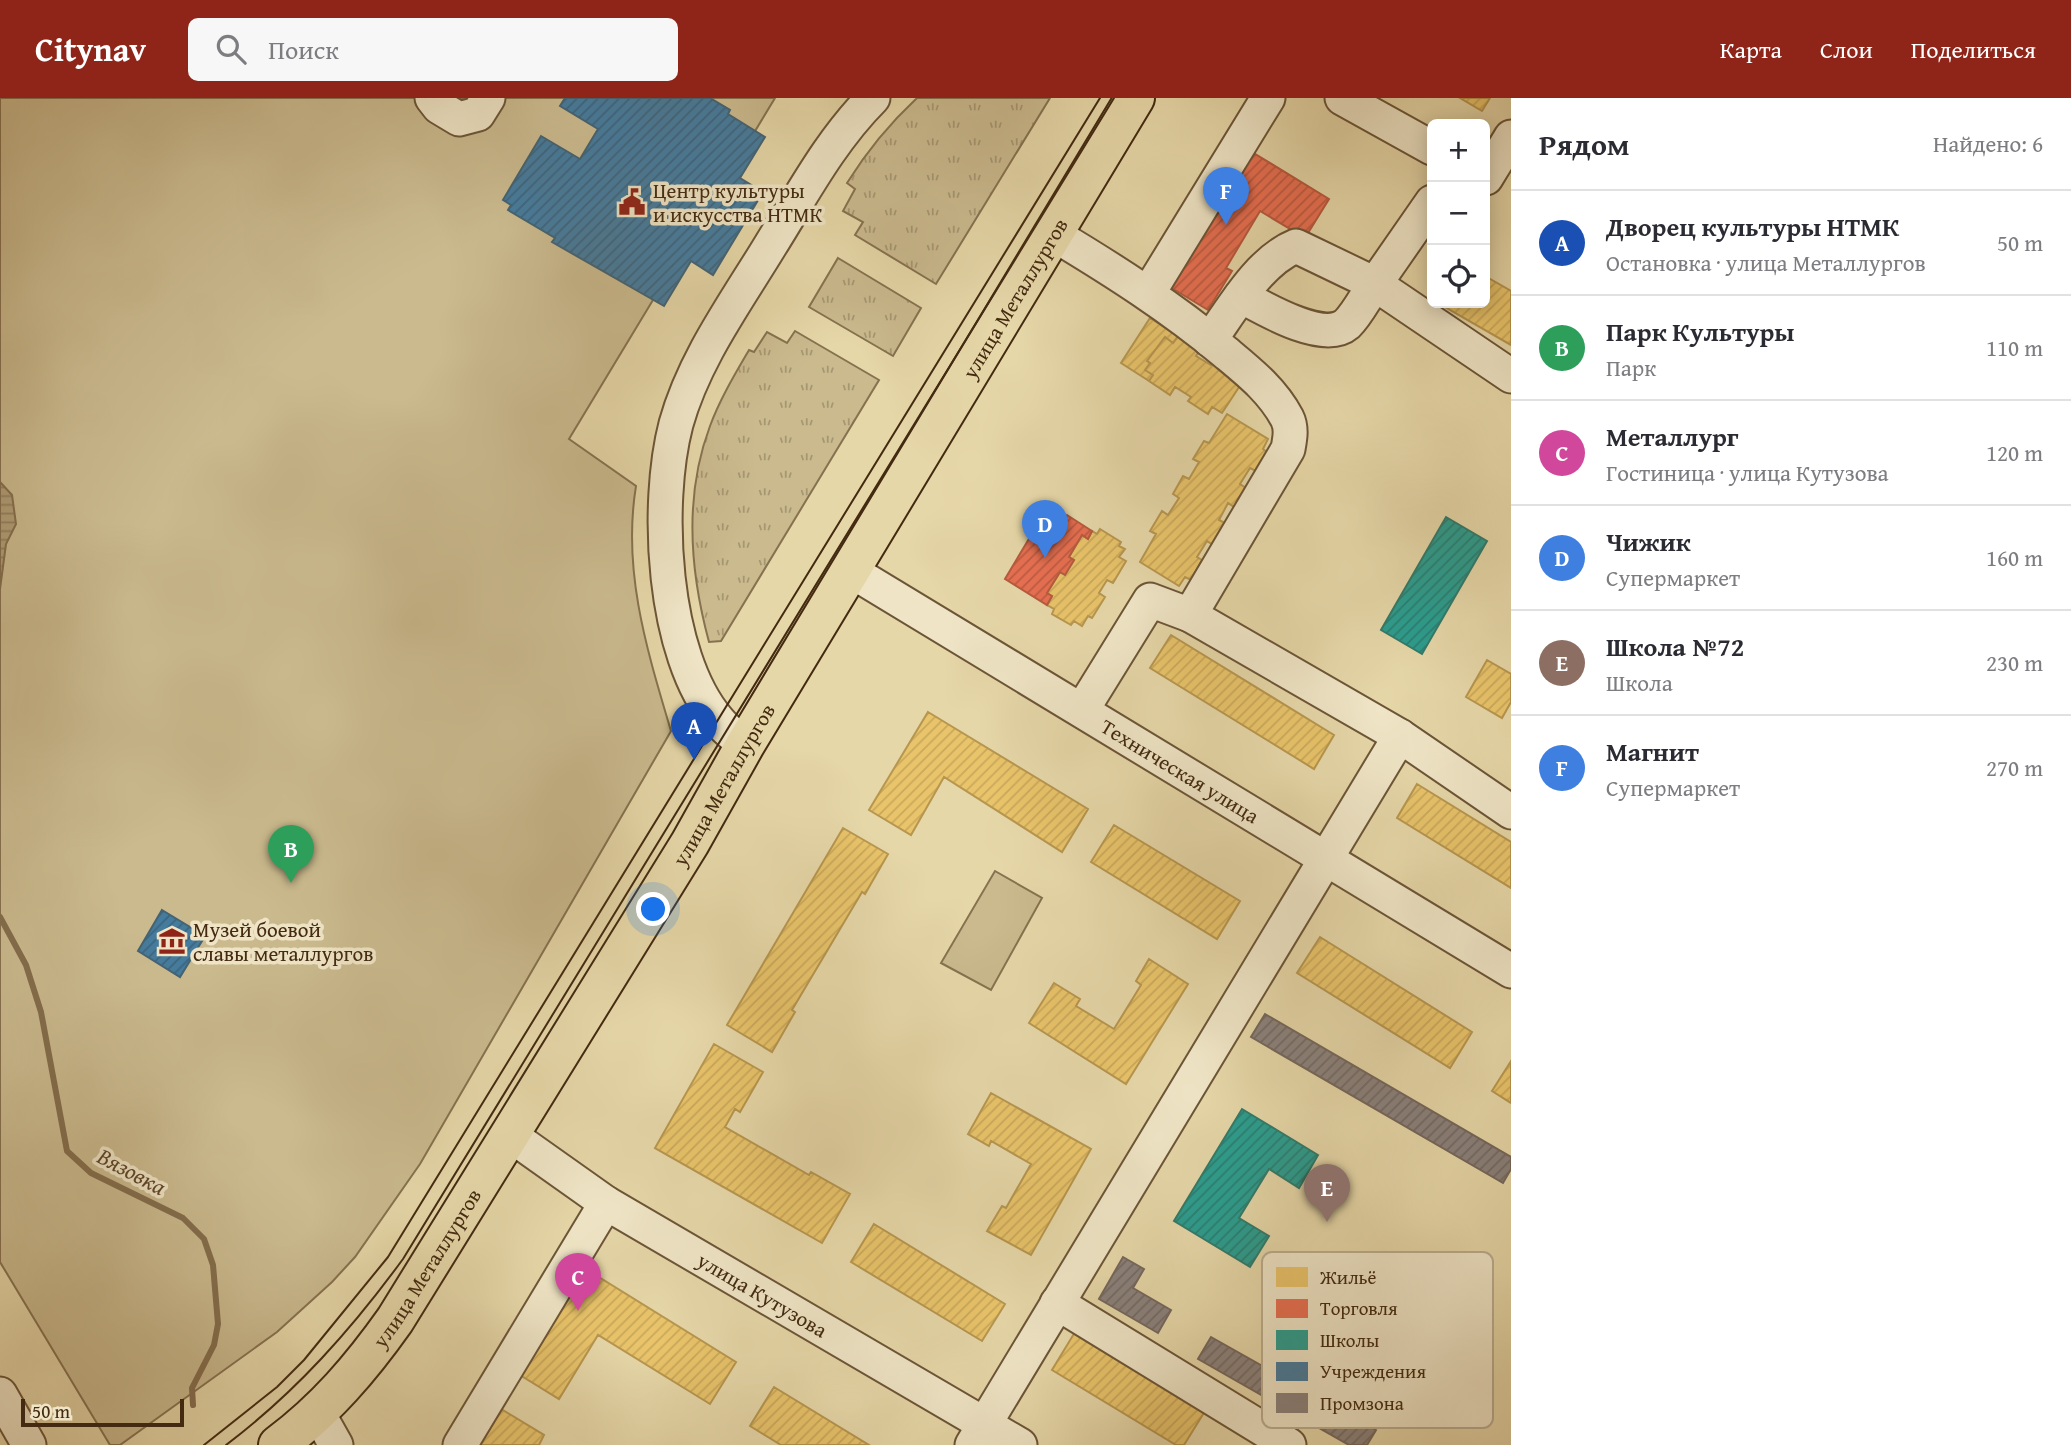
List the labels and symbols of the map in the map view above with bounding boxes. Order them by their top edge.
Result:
pin: F [1203,167,1249,225]
place label: Центр культуры и искусства НТМК [653,175,822,230]
public building icon: Центр культуры и искусства НТМК [617,187,647,217]
street label: улица Металлургов [953,212,1075,385]
pin: D [1022,500,1068,558]
street label: улица Металлургов [664,697,782,873]
pin: A [671,702,717,760]
street label: Техническая улица [1095,711,1265,831]
pin: B [268,825,314,883]
your location [636,892,670,926]
place label: Музей боевой славы металлургов [193,914,373,969]
museum icon: Музей боевой славы металлургов [157,926,187,956]
water label: Вязовка [91,1139,172,1203]
pin: E [1304,1164,1350,1222]
street label: улица Металлургов [364,1182,488,1355]
street label: улица Кутузова [691,1244,833,1345]
legend [1262,1252,1493,1428]
pin: C [555,1253,601,1311]
text: Жильё [1319,1263,1377,1291]
text: Торговля [1320,1294,1398,1322]
text: Школы [1320,1326,1379,1354]
text: Учреждения [1320,1357,1426,1385]
text: Промзона [1320,1389,1404,1417]
scale bar [21,1396,184,1428]

